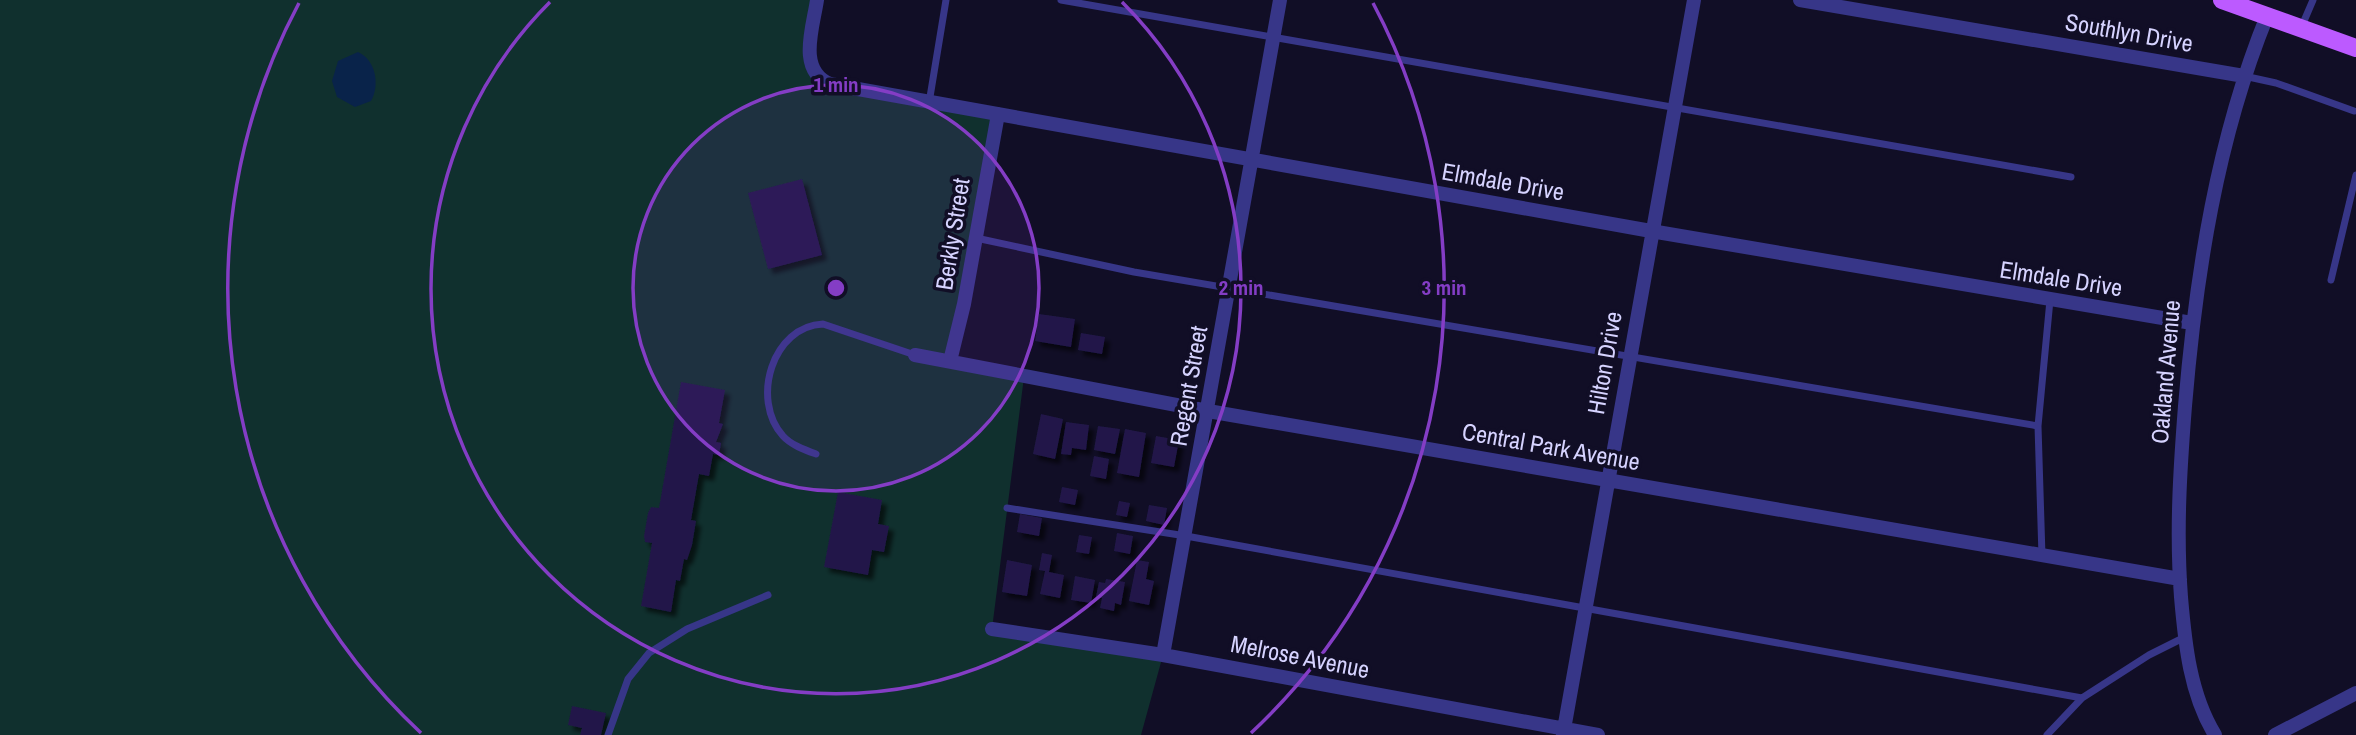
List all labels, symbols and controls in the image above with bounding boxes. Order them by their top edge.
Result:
street label: Southlyn Drive [2063,5,2196,59]
text: 1 min [814,70,858,99]
street label: Elmdale Drive [1440,155,1567,208]
street label: Berkly Street [927,175,977,292]
street label: Elmdale Drive [1998,253,2125,303]
text: 2 min [1219,273,1263,302]
text: 3 min [1422,273,1466,302]
centre of rings [824,276,848,300]
street label: Oakland Avenue [2143,299,2187,445]
street label: Hilton Drive [1579,309,1629,417]
street label: Regent Street [1162,323,1214,448]
street label: Central Park Avenue [1460,415,1643,477]
street label: Melrose Avenue [1228,627,1372,685]

